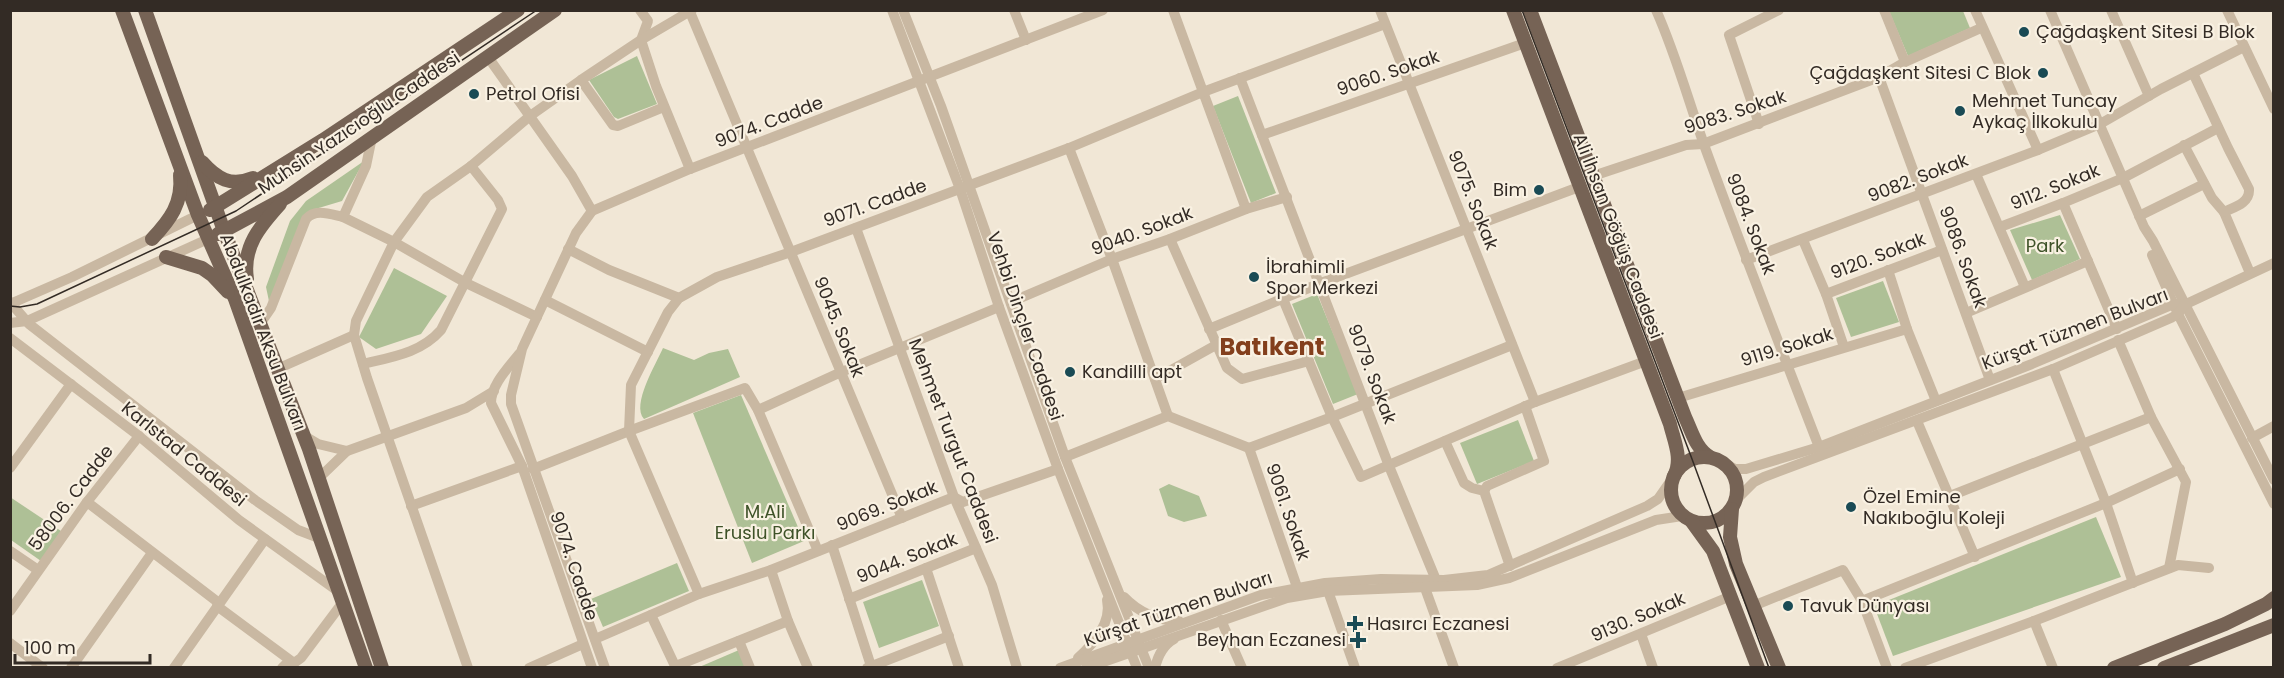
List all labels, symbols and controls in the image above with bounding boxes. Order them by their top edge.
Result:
place label: Çağdaşkent Sitesi B Blok [2036,19,2255,44]
marker: Çağdaşkent Sitesi B Blok [2017,25,2031,39]
street label: 9060. Sokak [1333,43,1443,102]
street label: Muhsin Yazıcıoğlu Caddesi [253,45,465,200]
place label: Çağdaşkent Sitesi C Blok [1809,60,2032,85]
marker: Çağdaşkent Sitesi C Blok [2036,66,2050,80]
place label: Petrol Ofisi [486,81,580,106]
street label: 9083. Sokak [1681,83,1790,140]
marker: Petrol Ofisi [467,87,481,101]
place label: Mehmet Tuncay Aykaç İlkokulu [1972,88,2117,134]
street label: 9074. Cadde [711,89,826,154]
marker: Mehmet Tuncay Aykaç İlkokulu [1953,104,1967,118]
street label: Ali İhsan Göğüş Caddesi [1568,129,1669,342]
street label: 9075. Sokak [1442,146,1505,254]
street label: 9082. Sokak [1864,147,1972,208]
street label: 9112. Sokak [2006,157,2104,216]
street label: 9084. Sokak [1721,170,1783,279]
street label: 9071. Cadde [820,172,930,233]
place label: Bim [1493,177,1527,202]
marker: Bim [1532,183,1546,197]
street label: 9040. Sokak [1088,199,1197,261]
street label: 9086. Sokak [1933,202,1994,312]
street label: 9120. Sokak [1827,226,1930,285]
street label: Vehbi Dinçler Caddesi [981,228,1070,424]
street label: Abdulkadir Aksu Bulvarı [214,230,313,434]
park label: Park [2026,233,2065,258]
place label: İbrahimli Spor Merkezi [1266,254,1378,300]
marker: İbrahimli Spor Merkezi [1247,270,1261,284]
street label: 9045. Sokak [808,273,871,382]
street label: Kürşat Tüzmen Bulvarı [1978,281,2172,376]
street label: 9079. Sokak [1342,320,1403,428]
street label: 9119. Sokak [1737,320,1837,372]
district label: Batıkent [1219,330,1325,363]
street label: Mehmet Turgut Caddesi [903,335,1004,547]
place label: Kandilli apt [1082,359,1182,384]
marker: Kandilli apt [1063,365,1077,379]
street label: Karlstad Caddesi [116,395,252,512]
street label: 58006. Cadde [22,440,119,556]
street label: 9061. Sokak [1260,460,1317,564]
street label: 9069. Sokak [833,474,942,537]
place label: Özel Emine Nakıboğlu Koleji [1863,484,2005,530]
park label: M.Ali Eruslu Parkı [715,499,815,545]
marker: Özel Emine Nakıboğlu Koleji [1844,500,1858,514]
street label: 9074. Cadde [544,508,605,624]
street label: 9044. Sokak [853,526,962,589]
street label: Kürşat Tüzmen Bulvarı [1080,565,1275,653]
street label: 9130. Sokak [1587,585,1690,648]
place label: Tavuk Dünyası [1800,593,1930,618]
marker: Tavuk Dünyası [1781,599,1795,613]
place label: Hasırcı Eczanesi [1367,611,1509,636]
marker: Hasırcı Eczanesi [1348,617,1362,631]
scale bar [15,627,150,665]
place label: Beyhan Eczanesi [1197,627,1346,652]
marker: Beyhan Eczanesi [1351,633,1365,647]
text: 100 m [24,635,76,660]

